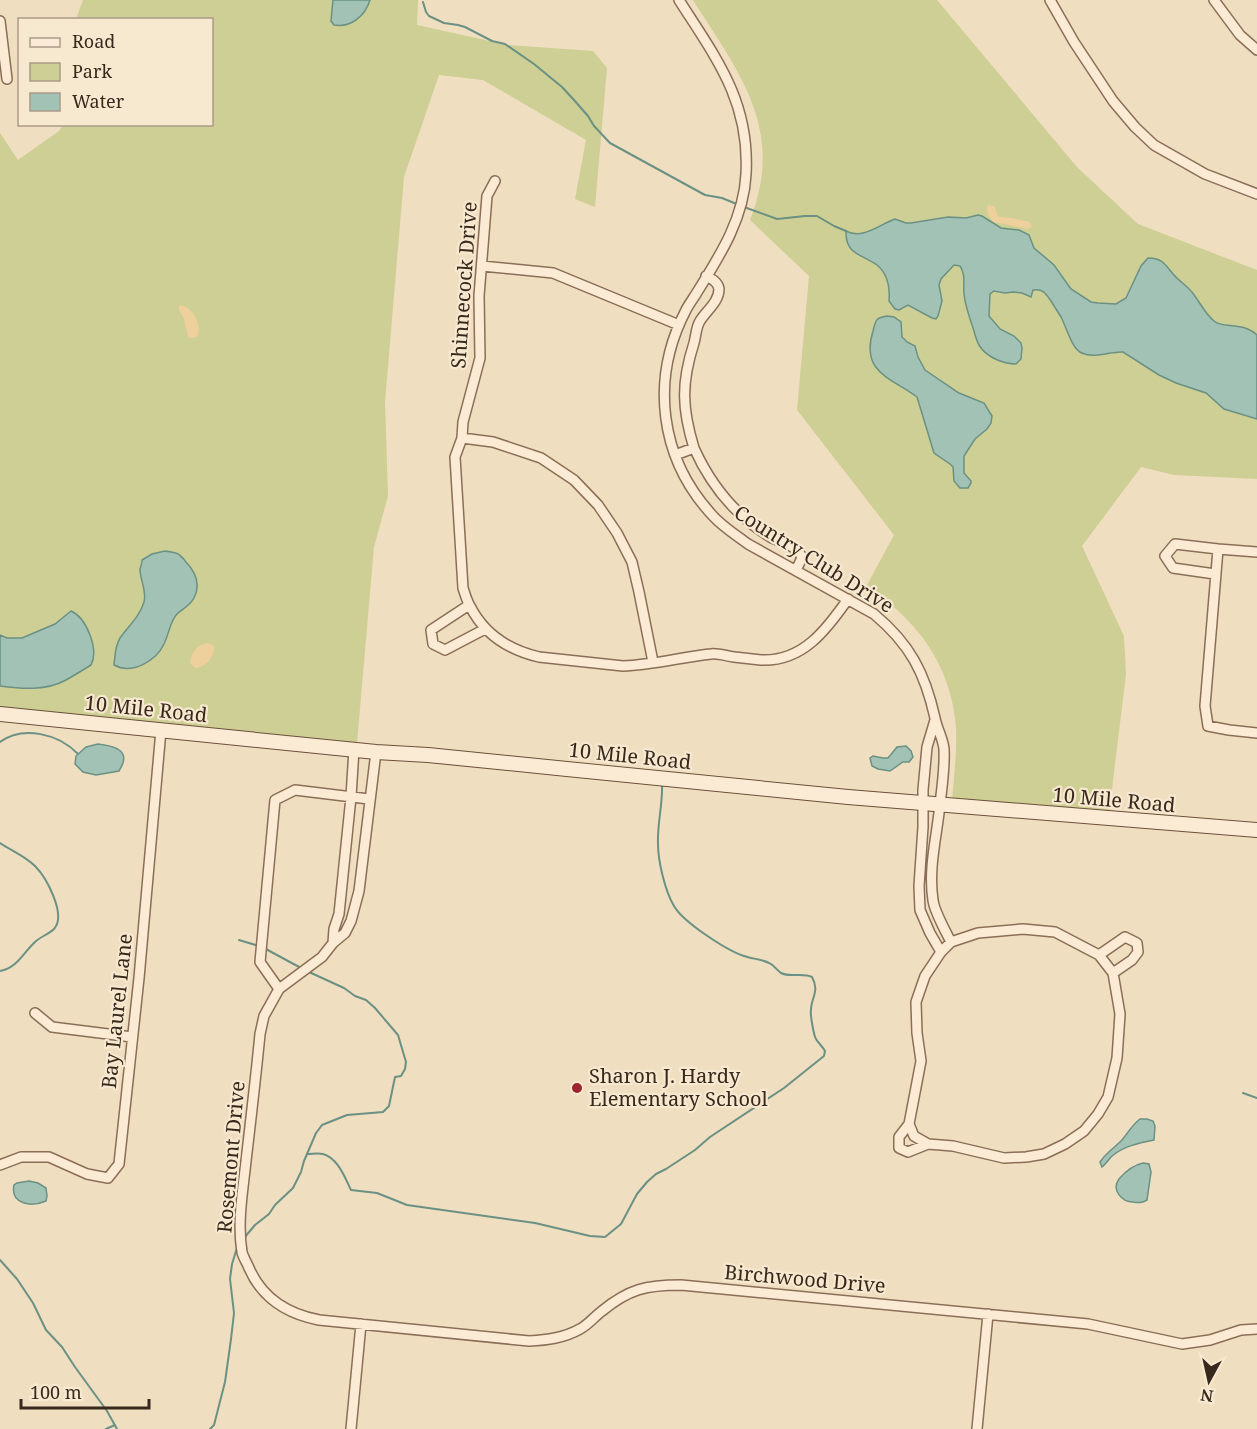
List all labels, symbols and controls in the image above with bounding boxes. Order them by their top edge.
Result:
legend [18,18,213,126]
text: Road [72,29,115,53]
text: Park [72,59,112,83]
text: Water [72,89,125,113]
street label: Shinnecock Drive [444,201,483,369]
street label: Country Club Drive [729,498,899,619]
street label: 10 Mile Road [83,689,209,728]
street label: 10 Mile Road [567,736,693,775]
street label: 10 Mile Road [1052,781,1177,818]
street label: Bay Laurel Lane [95,932,138,1090]
place label: Sharon J. Hardy Elementary School [589,1062,768,1112]
street label: Rosemont Drive [210,1080,251,1234]
marker: Sharon J. Hardy Elementary School [570,1081,584,1095]
street label: Birchwood Drive [723,1258,887,1299]
north arrow [1179,1351,1239,1411]
scale bar [21,1372,148,1410]
text: 100 m [30,1380,82,1404]
text: N [1199,1384,1215,1408]

